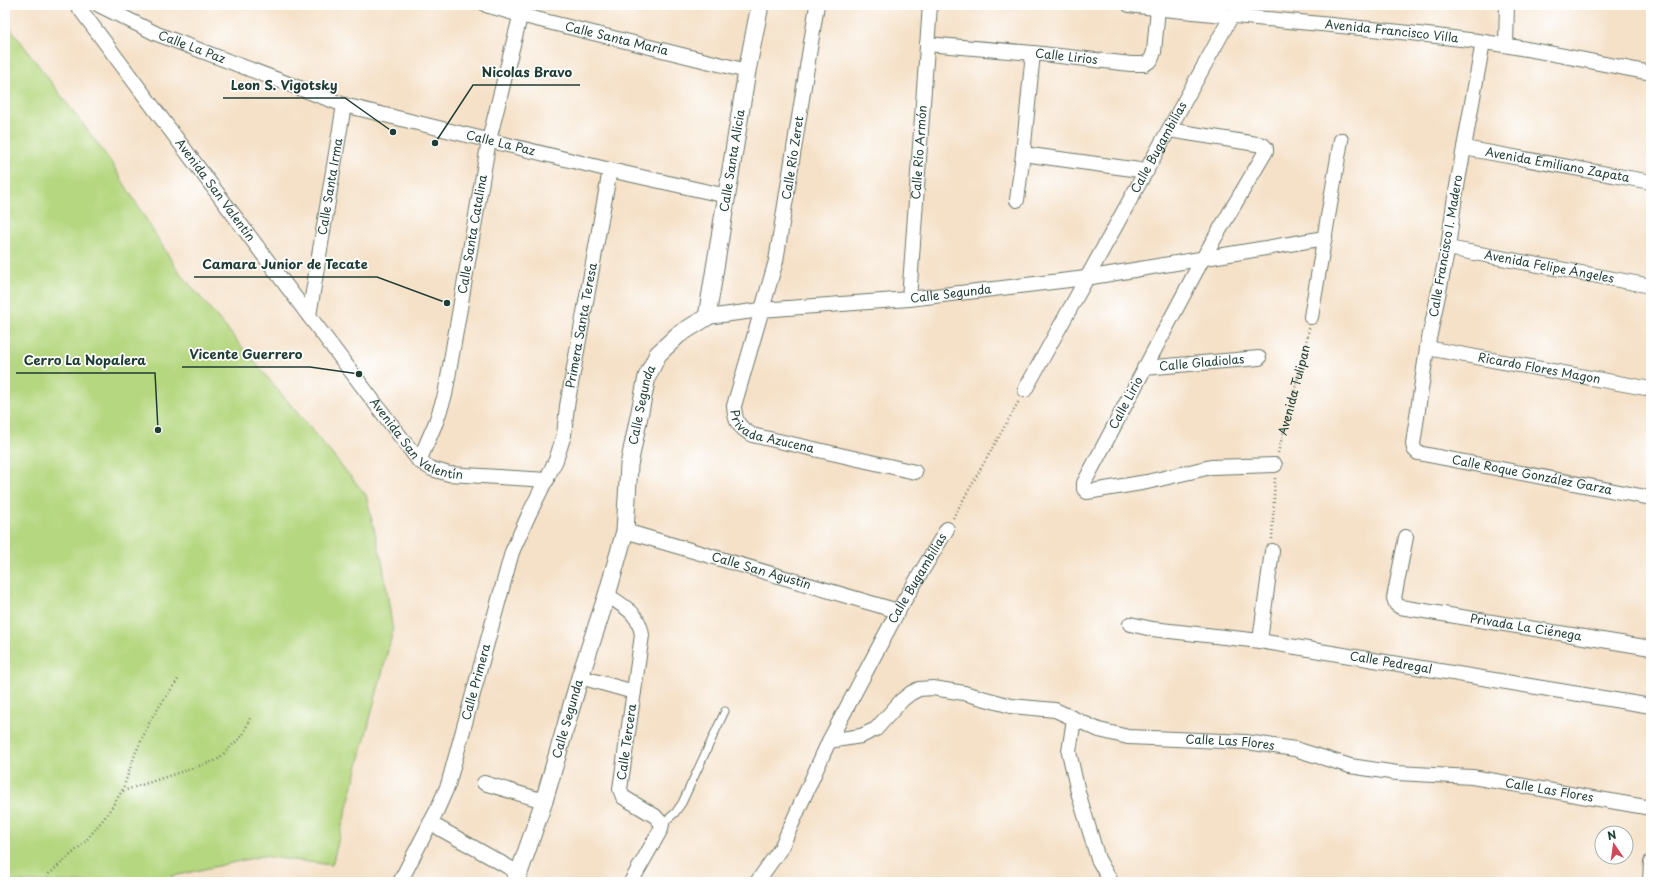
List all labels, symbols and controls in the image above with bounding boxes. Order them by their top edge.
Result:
street label: Avenida Francisco Villa [1324,14,1460,47]
street label: Calle Santa María [563,16,671,59]
street label: Calle La Paz [156,25,229,67]
street label: Calle Lirios [1034,43,1099,68]
callout: Nicolas Bravo [473,60,580,85]
text: Nicolas Bravo [482,62,573,81]
callout: Leon S. Vigotsky [223,73,345,98]
text: Leon S. Vigotsky [231,75,338,94]
street label: Calle Bugambilias [1125,97,1191,196]
street label: Calle Río Armón [906,104,931,200]
street label: Calle Santa Alicia [714,107,749,213]
street label: Calle Río Zeret [777,115,808,201]
street label: Calle La Paz [464,125,537,159]
street label: Avenida San Valentín [172,134,260,245]
street label: Calle Santa Irma [313,136,346,236]
street label: Avenida Emiliano Zapata [1484,142,1632,186]
street label: Calle Santa Catalina [453,173,491,295]
street label: Calle Francisco I. Madero [1424,173,1466,318]
street label: Avenida Felipe Ángeles [1483,245,1616,287]
callout: Camara Junior de Tecate [194,252,377,277]
text: Camara Junior de Tecate [202,254,368,273]
street label: Primera Santa Teresa [560,261,601,390]
street label: Calle Segunda [909,279,993,307]
callout: Vicente Guerrero [182,342,310,367]
street label: Avenida Tulipan [1273,343,1314,437]
text: Vicente Guerrero [190,344,303,363]
callout: Cerro La Nopalera [16,348,155,373]
street label: Ricardo Flores Magon [1477,348,1602,388]
street label: Calle Gladiolas [1158,349,1246,375]
text: Cerro La Nopalera [24,350,146,369]
street label: Calle Segunda [623,361,660,446]
street label: Calle Lirio [1104,373,1147,432]
street label: Avenida San Valentín [366,394,464,483]
street label: Privada Azucena [726,408,817,457]
street label: Calle Roque González Garza [1450,450,1614,498]
street label: Calle Bugambilias [883,529,951,626]
street label: Calle San Agustín [710,547,813,593]
street label: Privada La Ciénega [1469,609,1584,645]
street label: Calle Primera [456,641,495,722]
street label: Calle Pedregal [1349,646,1434,677]
street label: Calle Segunda [547,676,587,760]
street label: Calle Tercera [612,702,640,781]
street label: Calle Las Flores [1185,729,1276,754]
street label: Calle Las Flores [1504,773,1595,806]
north arrow [1594,825,1634,865]
text: N [1605,825,1618,844]

